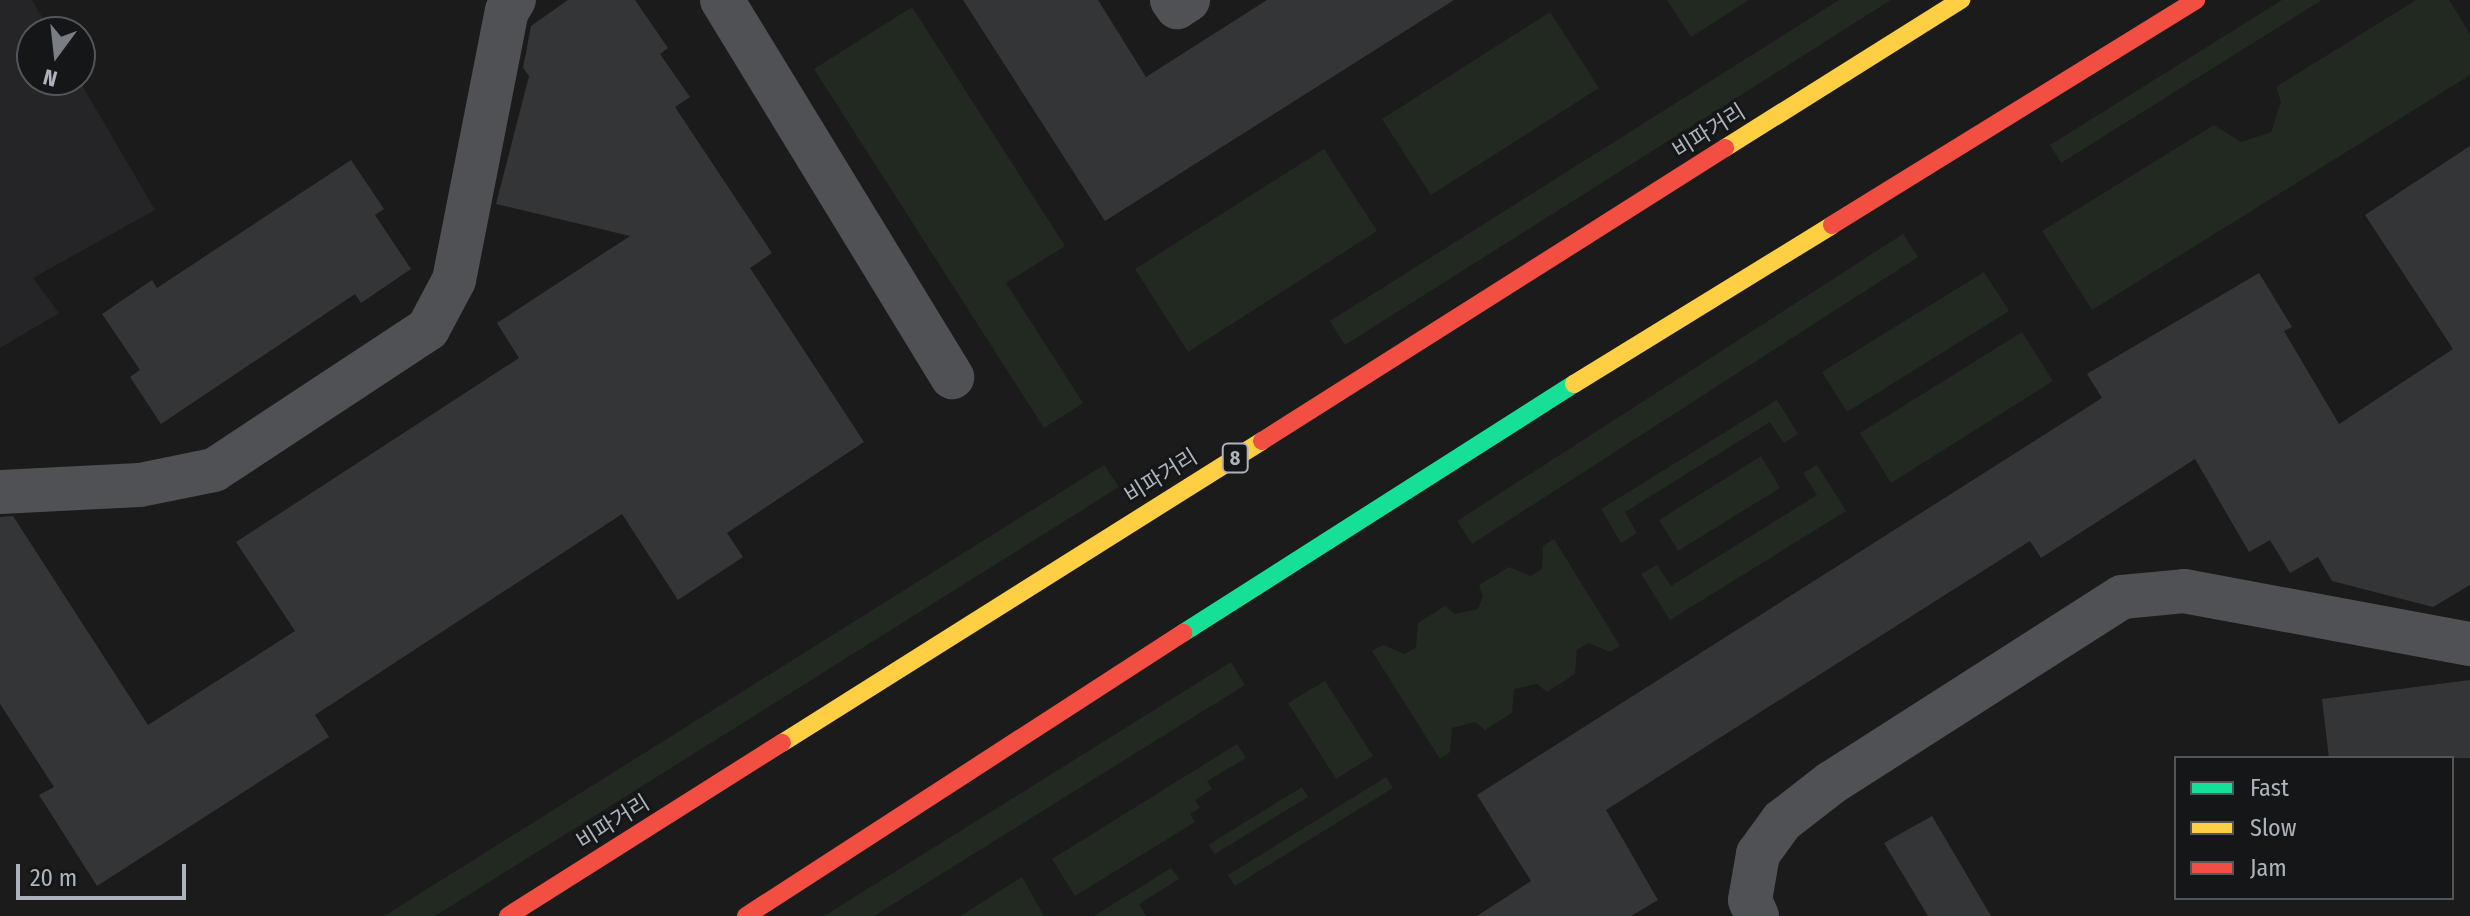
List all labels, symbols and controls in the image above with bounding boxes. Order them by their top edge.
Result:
north arrow [16,16,96,96]
text: N [40,63,60,92]
street label: 비파거리 [1668,98,1750,164]
road number: 8 [1221,442,1249,474]
street label: 비파거리 [1120,443,1202,509]
legend [2174,756,2454,900]
text: Fast [2250,774,2289,802]
street label: 비파거리 [572,789,654,855]
text: Slow [2250,814,2296,842]
scale bar [20,848,190,898]
text: Jam [2250,854,2287,882]
text: 20 m [30,864,77,892]

